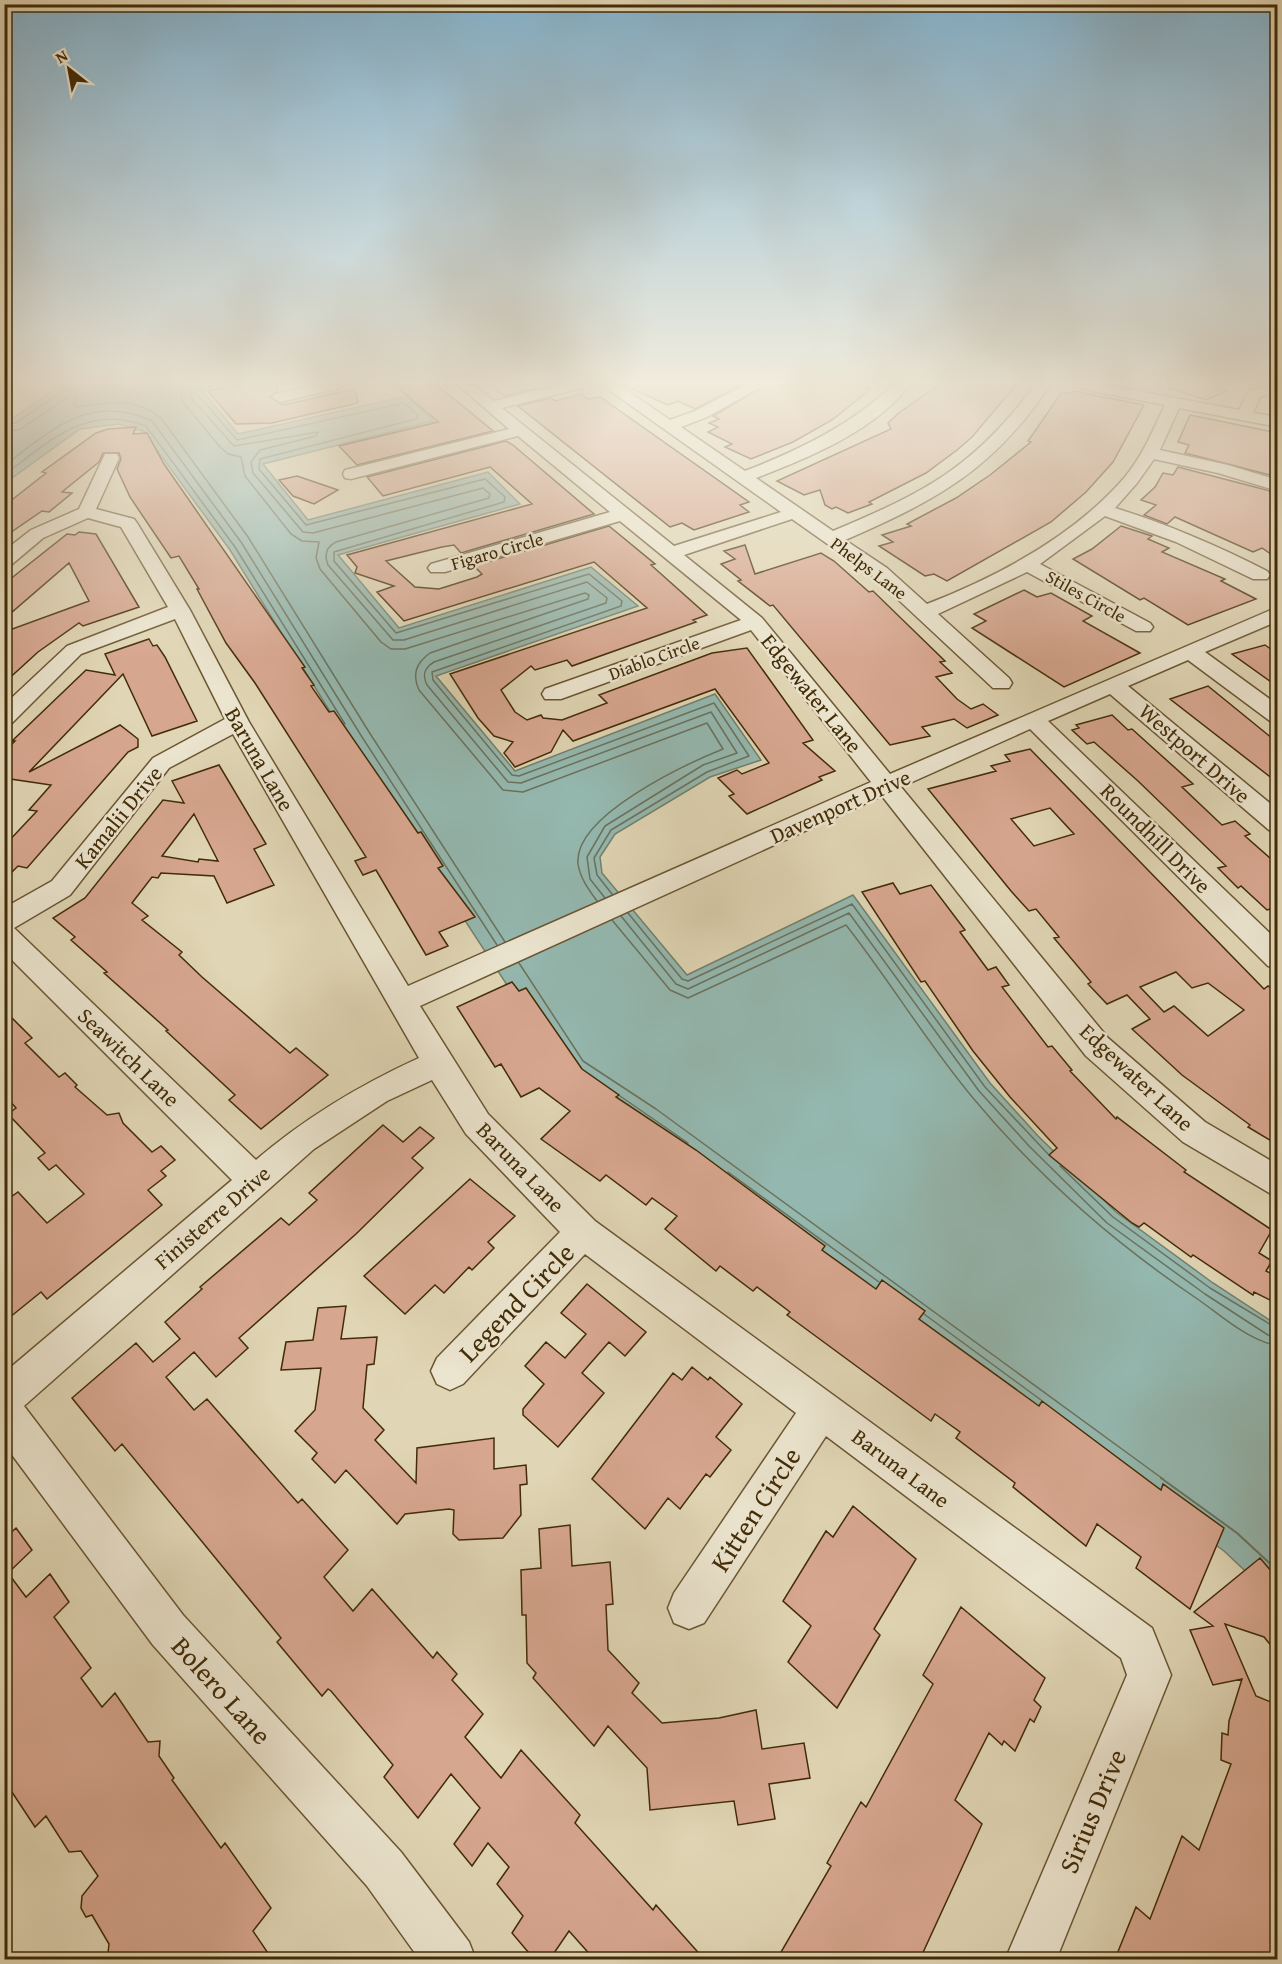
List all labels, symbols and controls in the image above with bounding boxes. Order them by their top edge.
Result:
north arrow [39,39,99,99]
text: N [51,43,72,69]
street label: Figaro Circle [448,525,546,577]
street label: Phelps Lane [825,530,913,606]
street label: Stiles Circle [1041,563,1131,629]
street label: Edgewater Lane [754,626,870,760]
street label: Diablo Circle [605,629,703,687]
street label: Westport Drive [1132,695,1258,811]
street label: Baruna Lane [217,701,303,817]
street label: Kamalii Drive [66,759,170,875]
street label: Davenport Drive [765,761,915,851]
street label: Roundhill Drive [1093,775,1219,901]
street label: Seawitch Lane [71,1000,187,1114]
street label: Edgewater Lane [1073,1016,1201,1138]
street label: Baruna Lane [469,1114,573,1220]
street label: Finisterre Drive [147,1157,277,1277]
street label: Legend Circle [449,1233,583,1371]
street label: Baruna Lane [845,1421,957,1515]
street label: Kitten Circle [700,1439,810,1579]
street label: Bolero Lane [162,1627,282,1753]
street label: Sirius Drive [1048,1743,1136,1879]

